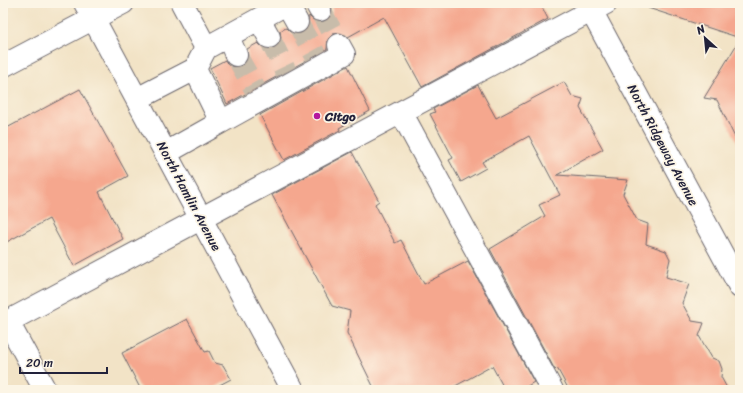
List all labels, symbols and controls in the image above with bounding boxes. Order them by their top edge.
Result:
north arrow [685,18,725,58]
text: N [692,19,709,40]
street label: North Ridgeway Avenue [621,80,705,211]
place label: Citgo [324,105,356,128]
marker: Citgo [312,111,322,121]
street label: North Hamlin Avenue [150,137,228,255]
scale bar [20,349,107,375]
text: 20 m [26,352,53,374]

